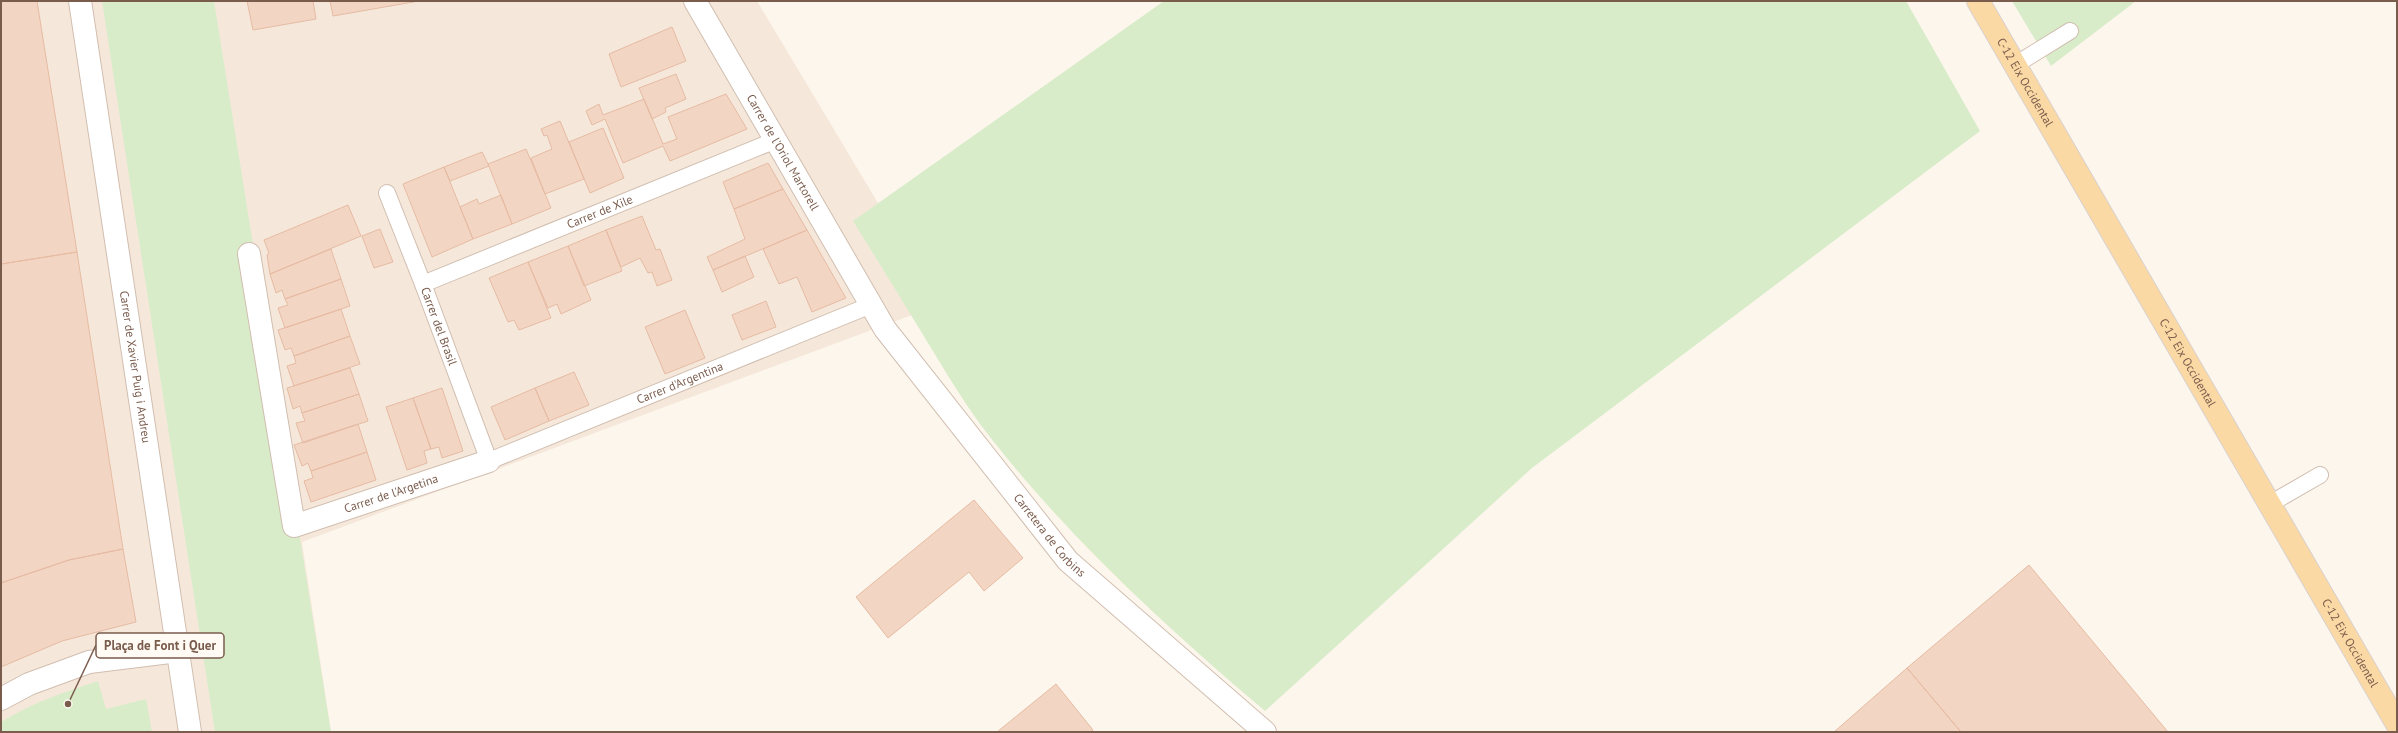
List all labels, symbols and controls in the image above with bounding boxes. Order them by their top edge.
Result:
street label: C-12 Eix Occidental [1994,35,2057,130]
street label: Carrer de l'Oriol Martorell [744,91,823,213]
street label: Carrer de Xile [564,191,635,232]
street label: Carrer del Brasil [418,285,461,368]
street label: Carrer de Xavier Puig i Andreu [117,290,154,444]
street label: C-12 Eix Occidental [2156,315,2220,410]
street label: Carrer d'Argentina [634,358,725,407]
street label: Carrer de l'Argetina [342,471,440,516]
street label: Carretera de Corbins [1011,490,1089,580]
street label: C-12 Eix Occidental [2319,596,2382,690]
callout: Plaça de Font i Quer [96,633,224,658]
text: Plaça de Font i Quer [104,637,216,654]

